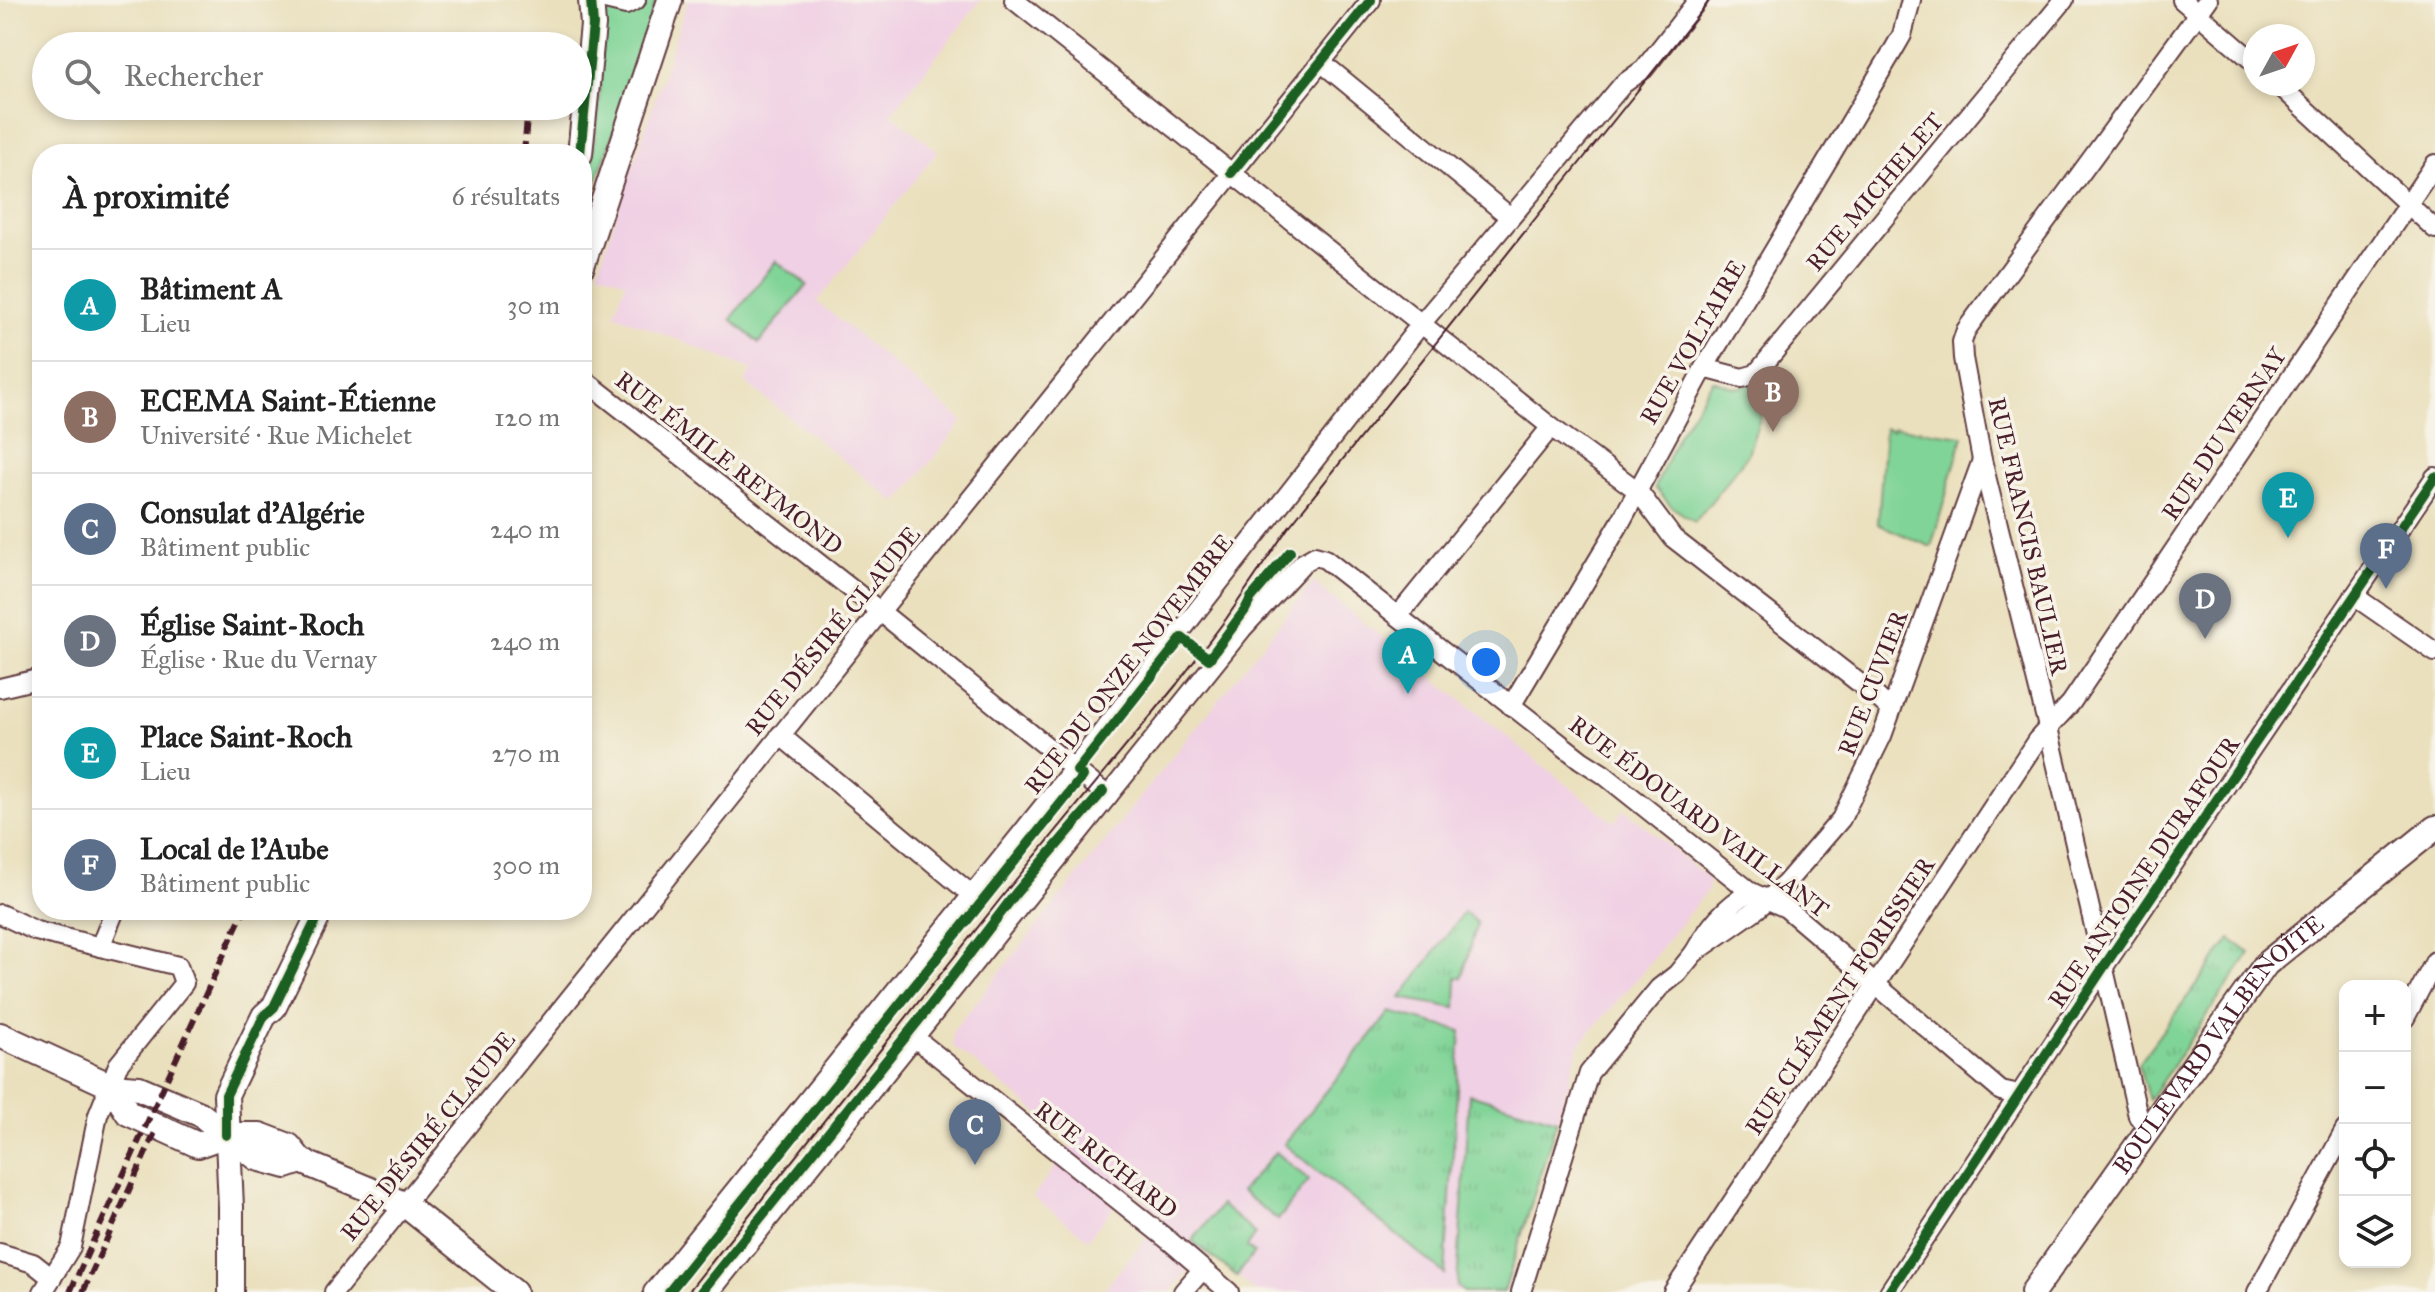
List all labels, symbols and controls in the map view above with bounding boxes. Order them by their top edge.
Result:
north arrow [2243,24,2315,96]
search box [32,32,592,120]
icon: search [60,54,104,98]
text: Rechercher [124,58,263,94]
street label: RUE MICHELET [1800,107,1950,277]
text: À proximité [64,176,229,217]
text: 6 résultats [452,180,560,212]
street label: RUE VOLTAIRE [1634,254,1752,430]
text: Bâtiment A [140,271,282,307]
text: A [81,289,99,321]
text: 30 m [507,289,560,321]
text: Lieu [140,307,191,339]
street label: RUE DU VERNAY [2156,342,2292,526]
street label: RUE ÉMILE REYMOND [609,365,849,561]
pin: B [1747,366,1799,432]
text: ECEMA Saint-Étienne [140,383,436,419]
street label: RUE FRANCIS BAULIER [1981,394,2075,679]
text: B [81,401,99,433]
text: 120 m [494,401,560,433]
text: Université · Rue Michelet [140,419,412,451]
pin: E [2262,472,2314,538]
text: Consulat d'Algérie [140,495,365,531]
text: C [81,513,99,545]
text: 240 m [490,513,560,545]
street label: RUE DÉSIRÉ CLAUDE [739,520,927,742]
pin: F [2360,523,2412,589]
street label: RUE DU ONZE NOVEMBRE [1018,528,1240,800]
text: Bâtiment public [140,531,310,563]
pin: D [2179,573,2231,639]
street label: RUE CUVIER [1831,605,1915,760]
text: Église Saint-Roch [140,607,364,643]
text: D [80,625,100,657]
text: 240 m [490,625,560,657]
pin: A [1382,628,1434,694]
your location [1466,642,1506,682]
text: Église · Rue du Vernay [140,643,377,675]
street label: RUE ÉDOUARD VAILLANT [1563,709,1835,925]
text: Place Saint-Roch [140,719,352,755]
street label: RUE ANTOINE DURAFOUR [2042,729,2247,1014]
text: E [81,737,99,769]
text: 270 m [491,737,560,769]
text: Lieu [140,755,191,787]
text: Local de l'Aube [140,831,329,867]
text: F [82,849,99,881]
text: 300 m [492,849,560,881]
street label: RUE CLÉMENT FORISSIER [1739,850,1942,1141]
text: Bâtiment public [140,867,310,899]
street label: BOULEVARD VALBENOÎTE [2106,909,2330,1180]
map controls [2339,980,2411,1268]
button: + [2339,980,2411,1052]
street label: RUE DÉSIRÉ CLAUDE [334,1025,522,1247]
button: − [2339,1052,2411,1124]
street label: RUE RICHARD [1028,1095,1184,1225]
pin: C [949,1099,1001,1165]
button: locate [2339,1124,2411,1196]
button: layers [2339,1196,2411,1268]

